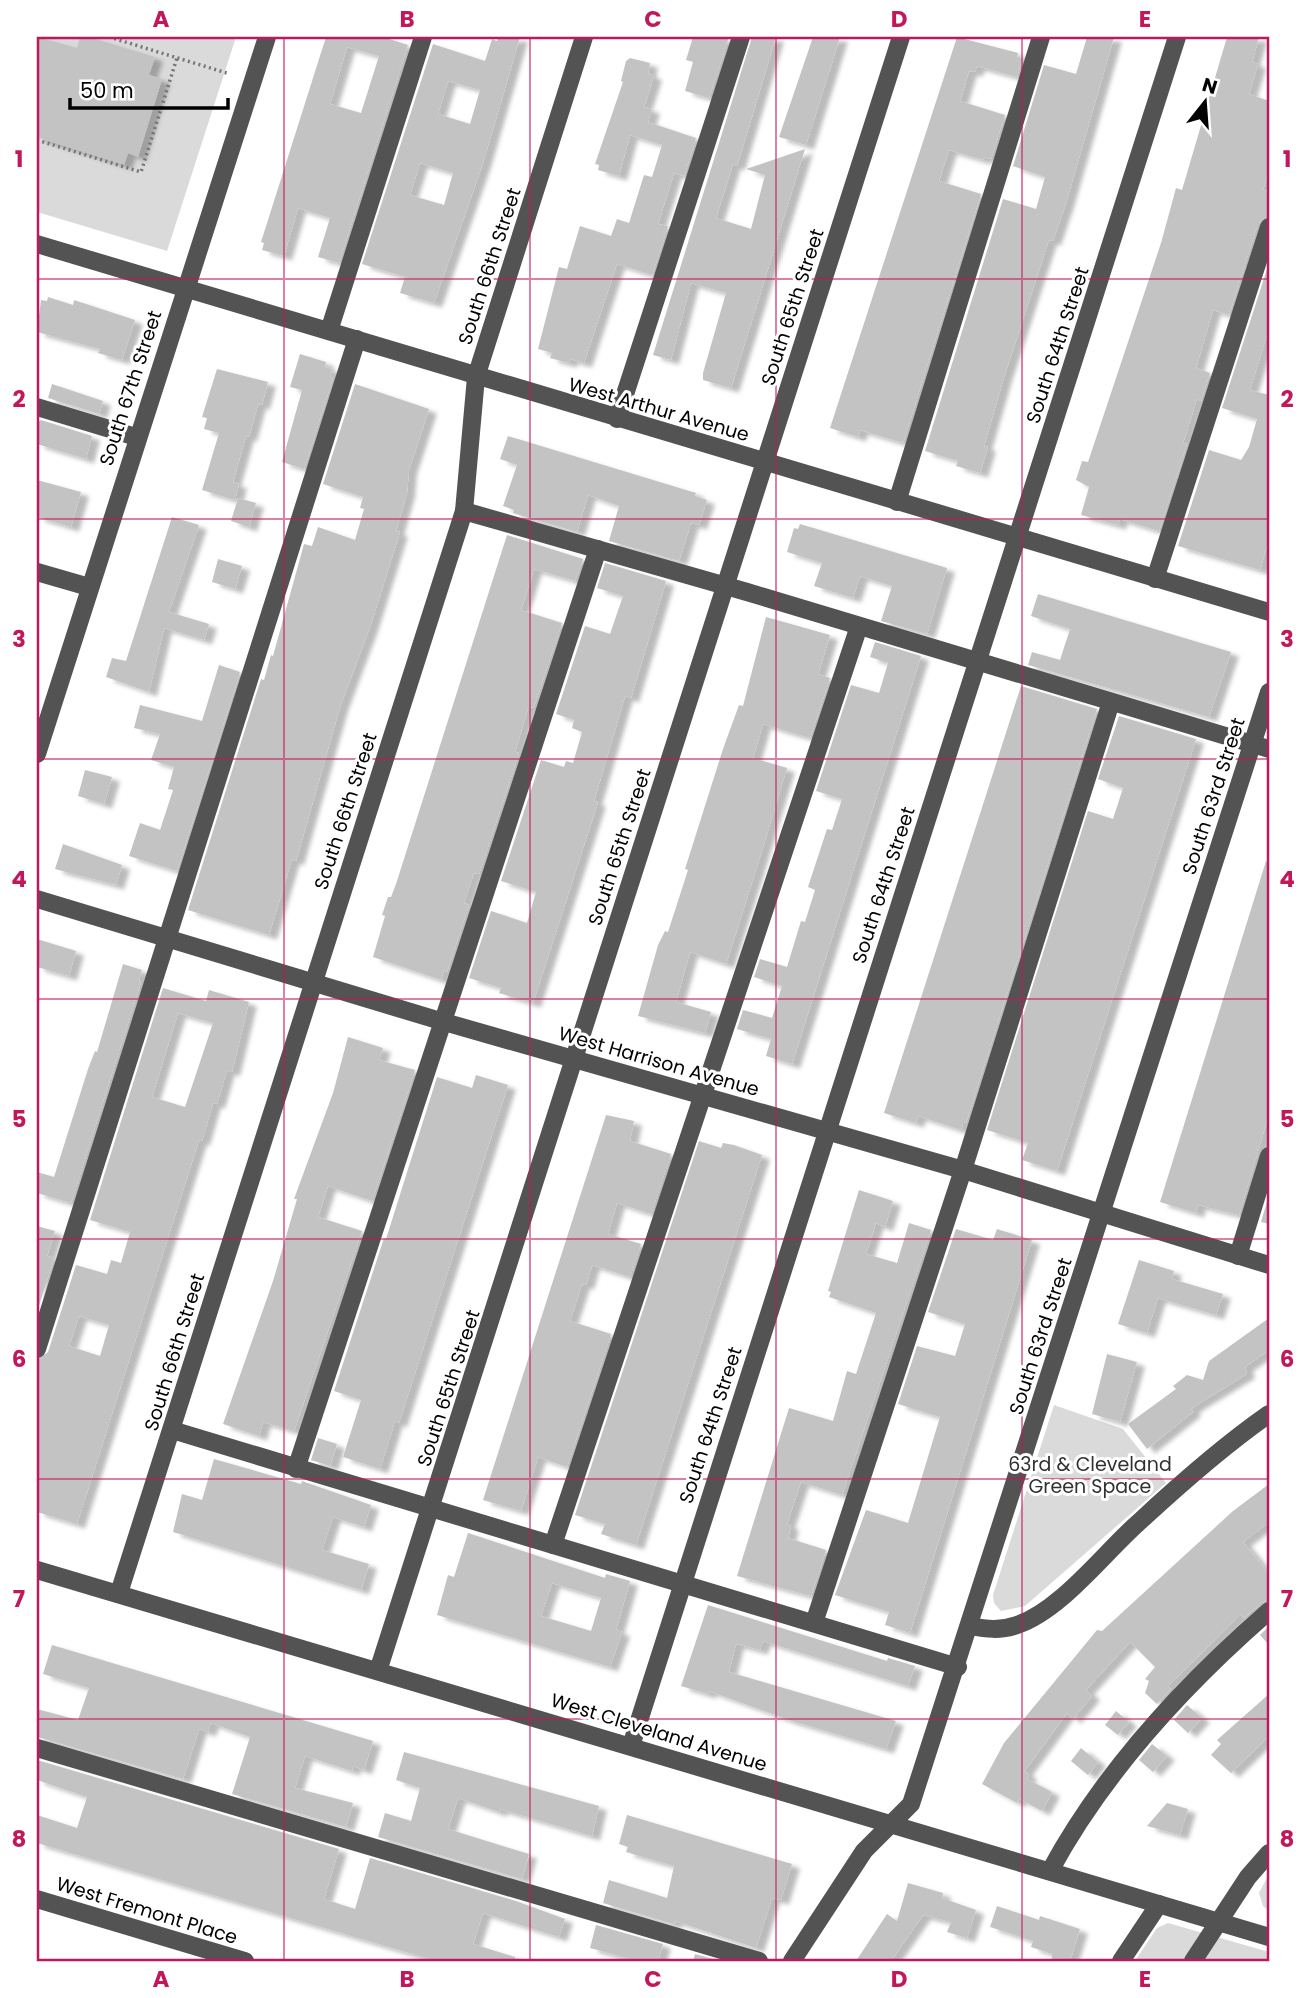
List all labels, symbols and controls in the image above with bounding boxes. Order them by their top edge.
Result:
text: A [153,3,170,35]
text: B [399,3,415,35]
text: C [644,3,662,35]
text: D [891,3,907,35]
text: E [1139,3,1151,35]
scale bar [70,66,228,110]
north arrow [1170,66,1240,136]
text: N [1199,71,1221,101]
text: 50 m [80,76,134,105]
text: 1 [15,143,23,175]
text: 1 [1283,143,1291,175]
street label: South 66th Street [451,184,528,348]
street label: South 65th Street [754,225,831,389]
street label: South 64th Street [1019,263,1096,427]
street label: South 67th Street [93,307,168,469]
street label: West Arthur Avenue [565,371,752,448]
text: 2 [12,383,26,415]
text: 2 [1280,383,1294,415]
text: 3 [12,623,26,655]
text: 3 [1280,623,1294,655]
street label: South 63rd Street [1175,714,1252,878]
street label: South 66th Street [307,729,384,893]
street label: South 65th Street [581,765,658,929]
street label: South 64th Street [845,803,922,967]
text: 4 [11,863,27,895]
text: 4 [1279,863,1295,895]
street label: West Harrison Avenue [555,1020,762,1103]
text: 5 [12,1103,26,1135]
text: 5 [1280,1103,1294,1135]
street label: South 63rd Street [1002,1254,1079,1418]
street label: South 66th Street [138,1270,211,1434]
street label: South 65th Street [410,1306,487,1470]
text: 6 [12,1343,26,1375]
street label: South 64th Street [672,1343,749,1507]
text: 6 [1280,1343,1294,1375]
park label: 63rd & Cleveland Green Space [1008,1451,1172,1500]
text: 7 [13,1583,25,1615]
text: 7 [1281,1583,1293,1615]
street label: West Cleveland Avenue [547,1687,770,1778]
text: 8 [12,1823,26,1855]
text: 8 [1280,1823,1294,1855]
street label: West Fremont Place [53,1870,241,1951]
text: A [153,1963,170,1995]
text: B [399,1963,415,1995]
text: C [644,1963,662,1995]
text: D [891,1963,907,1995]
text: E [1139,1963,1151,1995]

